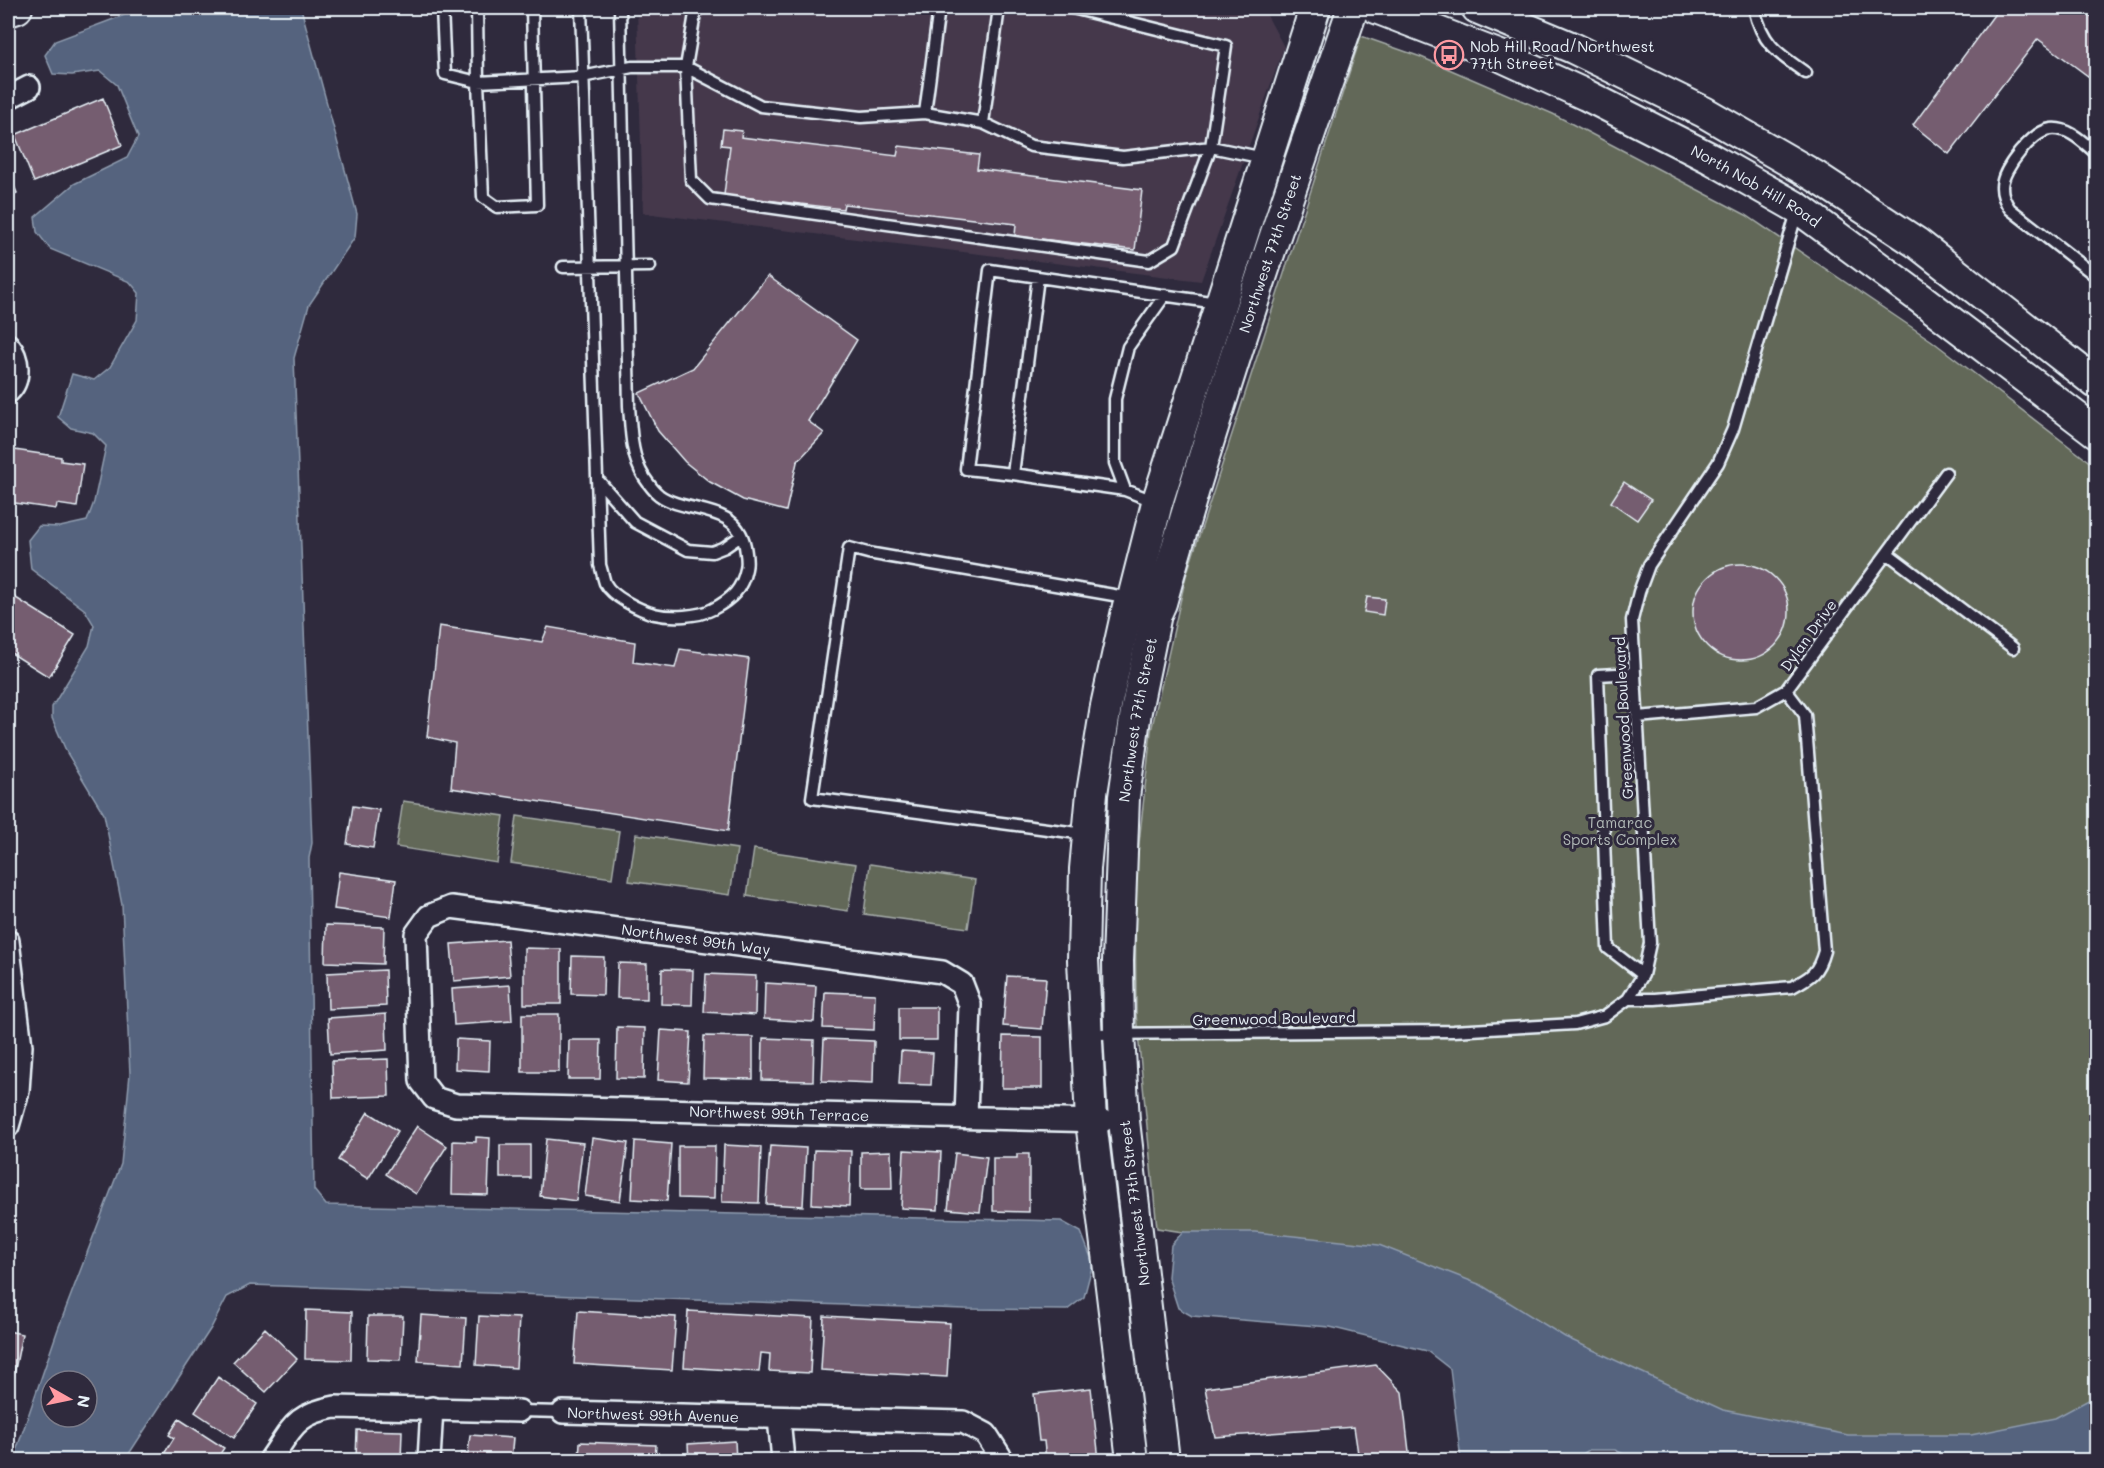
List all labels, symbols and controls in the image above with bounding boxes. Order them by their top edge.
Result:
place label: Nob Hill Road/Northwest 77th Street [1470,36,1655,73]
bus stop icon: Nob Hill Road/Northwest 77th Street [1433,39,1465,71]
street label: North Nob Hill Road [1688,140,1825,231]
street label: Northwest 77th Street [1234,171,1305,335]
street label: Dylan Drive [1775,595,1841,675]
street label: Northwest 77th Street [1113,636,1161,803]
street label: Greenwood Boulevard [1609,636,1637,800]
park label: Tamarac Sports Complex [1563,812,1678,849]
street label: Northwest 99th Way [620,919,772,959]
street label: Greenwood Boulevard [1192,1007,1356,1029]
street label: Northwest 99th Terrace [689,1101,869,1125]
street label: Northwest 77th Street [1114,1119,1154,1287]
north arrow [39,1369,99,1429]
text: N [73,1394,96,1409]
street label: Northwest 99th Avenue [567,1402,739,1426]

